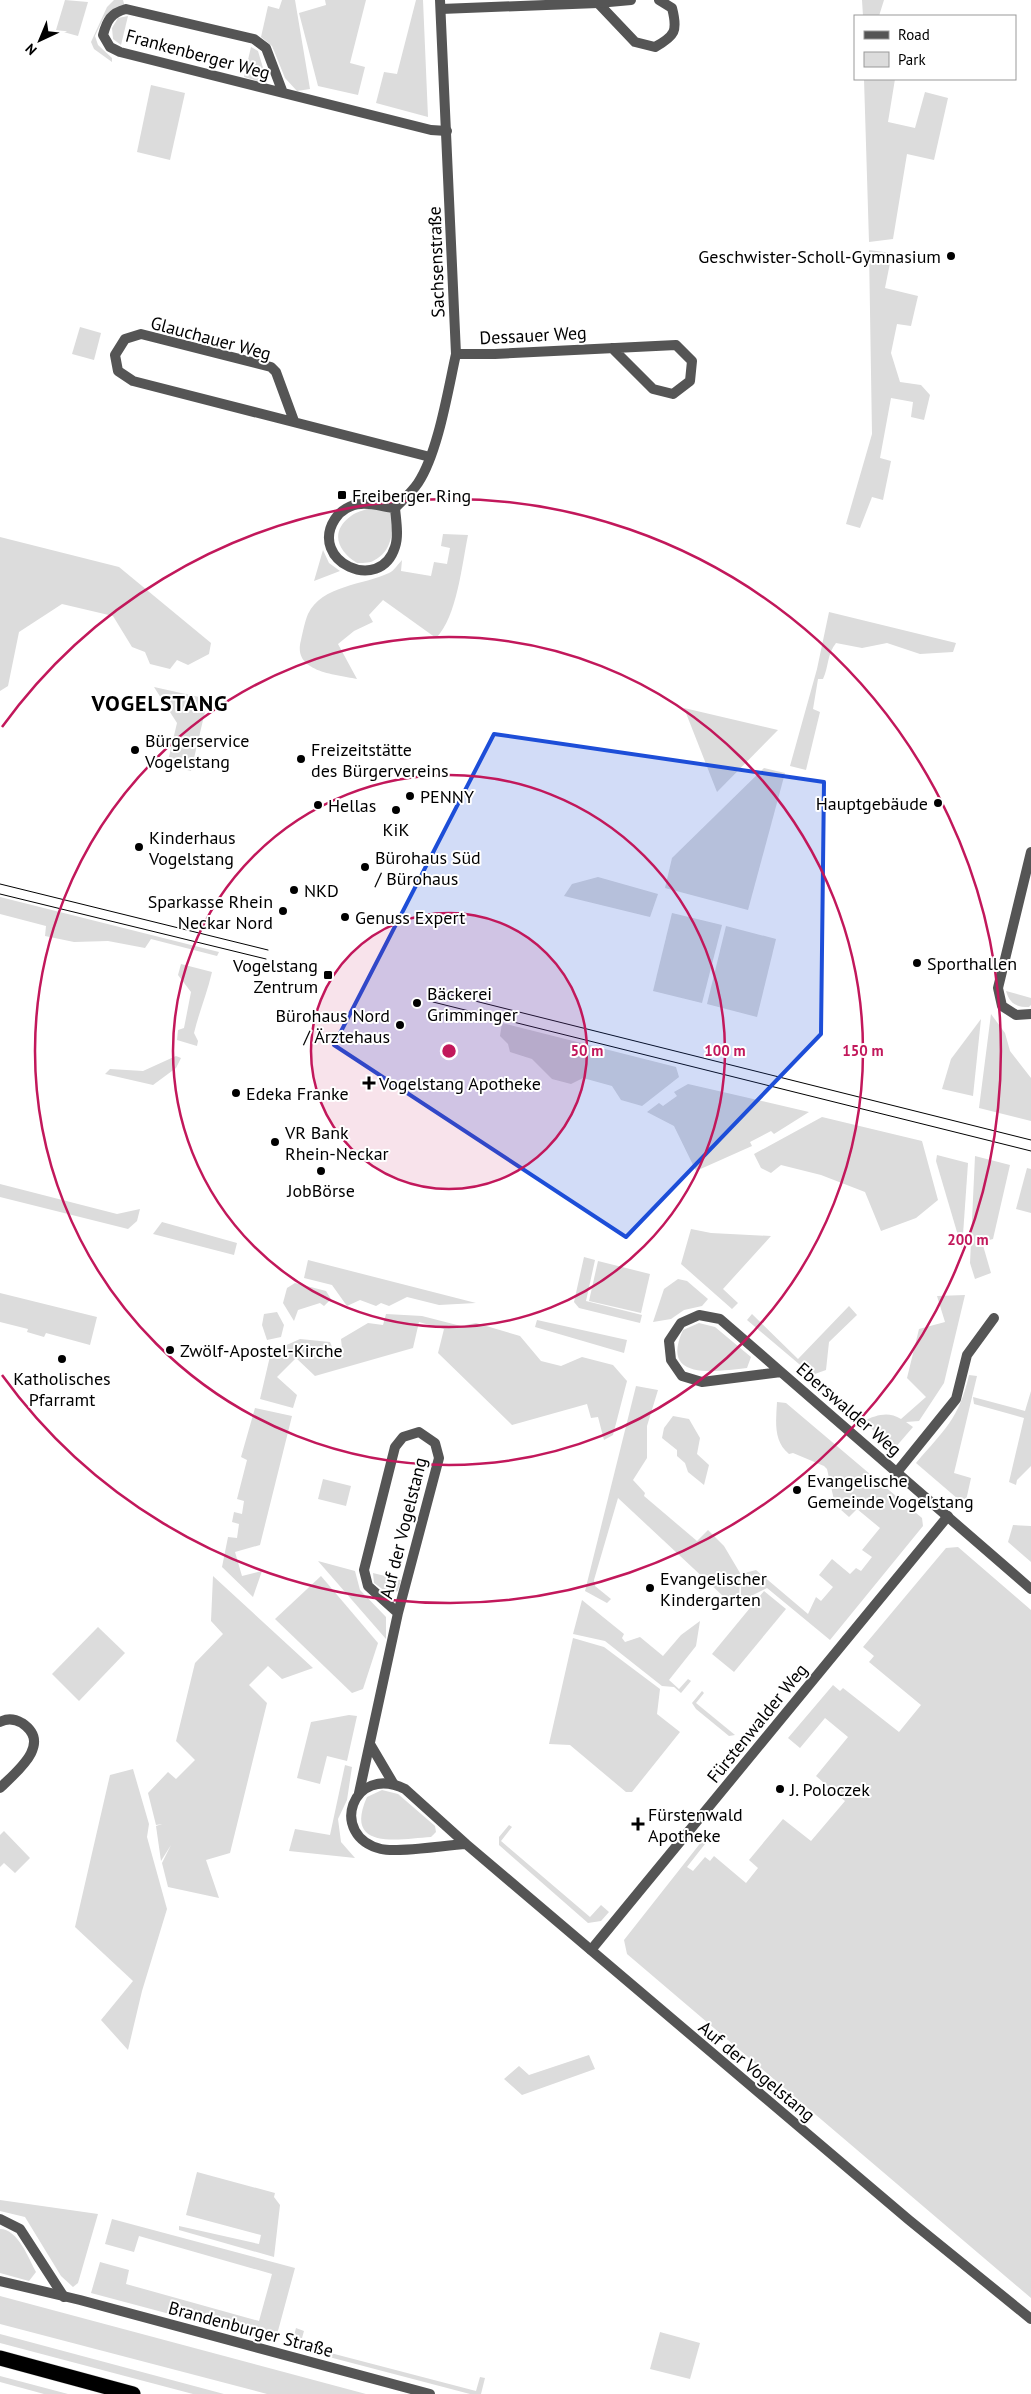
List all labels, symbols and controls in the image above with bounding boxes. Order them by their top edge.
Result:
north arrow [15,15,65,65]
legend [854,15,1016,80]
street label: Frankenberger Weg [123,24,273,84]
text: Road [898,25,930,44]
text: N [21,40,41,59]
text: Park [898,50,926,69]
street label: Sachsenstraße [423,206,449,318]
place label: Geschwister-Scholl-Gymnasium [698,245,941,268]
marker: Geschwister-Scholl-Gymnasium [945,250,957,262]
street label: Glauchauer Weg [148,311,274,365]
street label: Dessauer Weg [479,321,587,349]
place label: Freiberger Ring [352,484,471,507]
marker: Freiberger Ring [336,489,348,501]
district label: VOGELSTANG [91,689,228,717]
place label: Bürgerservice Vogelstang [144,729,249,773]
place label: Freizeitstätte des Bürgervereins [311,738,449,782]
marker: Bürgerservice Vogelstang [129,744,141,756]
marker: Freizeitstätte des Bürgervereins [295,753,307,765]
place label: PENNY [420,785,474,808]
marker: PENNY [404,790,416,802]
place label: Hauptgebäude [816,792,928,815]
place label: Hellas [328,794,376,817]
marker: Hauptgebäude [932,797,944,809]
marker: Hellas [312,799,324,811]
marker: KiK [390,804,402,816]
place label: KiK [383,818,409,841]
place label: Kinderhaus Vogelstang [148,826,236,870]
marker: Kinderhaus Vogelstang [133,841,145,853]
place label: Bürohaus Süd / Bürohaus [374,846,481,890]
marker: Bürohaus Süd / Bürohaus [359,861,371,873]
place label: NKD [304,879,339,902]
marker: NKD [288,884,300,896]
place label: Sparkasse Rhein Neckar Nord [148,890,273,934]
marker: Sparkasse Rhein Neckar Nord [277,905,289,917]
place label: Genuss Expert [355,906,465,929]
marker: Genuss Expert [339,911,351,923]
place label: Sporthallen [927,952,1017,975]
place label: Vogelstang Zentrum [232,954,318,998]
marker: Sporthallen [911,957,923,969]
marker: Vogelstang Zentrum [322,969,334,981]
place label: Bäckerei Grimminger [427,982,518,1026]
marker: Bäckerei Grimminger [411,997,423,1009]
place label: Bürohaus Nord / Ärztehaus [276,1004,390,1048]
marker: Bürohaus Nord / Ärztehaus [394,1019,406,1031]
text: 50 m [571,1041,603,1060]
text: 100 m [704,1041,746,1060]
text: 150 m [842,1041,884,1060]
centre of rings [440,1042,458,1060]
place label: Vogelstang Apotheke [378,1072,541,1095]
marker: Vogelstang Apotheke [363,1077,375,1089]
place label: Edeka Franke [246,1082,349,1105]
marker: Edeka Franke [230,1087,242,1099]
place label: VR Bank Rhein-Neckar [284,1121,389,1165]
marker: VR Bank Rhein-Neckar [269,1136,281,1148]
marker: JobBörse [315,1165,327,1177]
place label: JobBörse [286,1179,355,1202]
text: 200 m [947,1230,989,1249]
place label: Zwölf-Apostel-Kirche [180,1339,343,1362]
marker: Zwölf-Apostel-Kirche [164,1344,176,1356]
marker: Katholisches Pfarramt [56,1353,68,1365]
street label: Eberswalder Weg [792,1357,906,1461]
place label: Katholisches Pfarramt [13,1367,111,1411]
street label: Auf der Vogelstang [374,1455,432,1601]
place label: Evangelische Gemeinde Vogelstang [807,1469,974,1513]
marker: Evangelische Gemeinde Vogelstang [791,1484,803,1496]
place label: Evangelischer Kindergarten [660,1567,767,1611]
marker: Evangelischer Kindergarten [644,1582,656,1594]
street label: Fürstenwalder Weg [702,1659,812,1787]
place label: J. Poloczek [789,1778,870,1801]
marker: J. Poloczek [774,1783,786,1795]
place label: Fürstenwald Apotheke [648,1803,743,1847]
marker: Fürstenwald Apotheke [632,1818,644,1830]
street label: Auf der Vogelstang [694,2016,820,2126]
street label: Brandenburger Straße [166,2296,336,2362]

